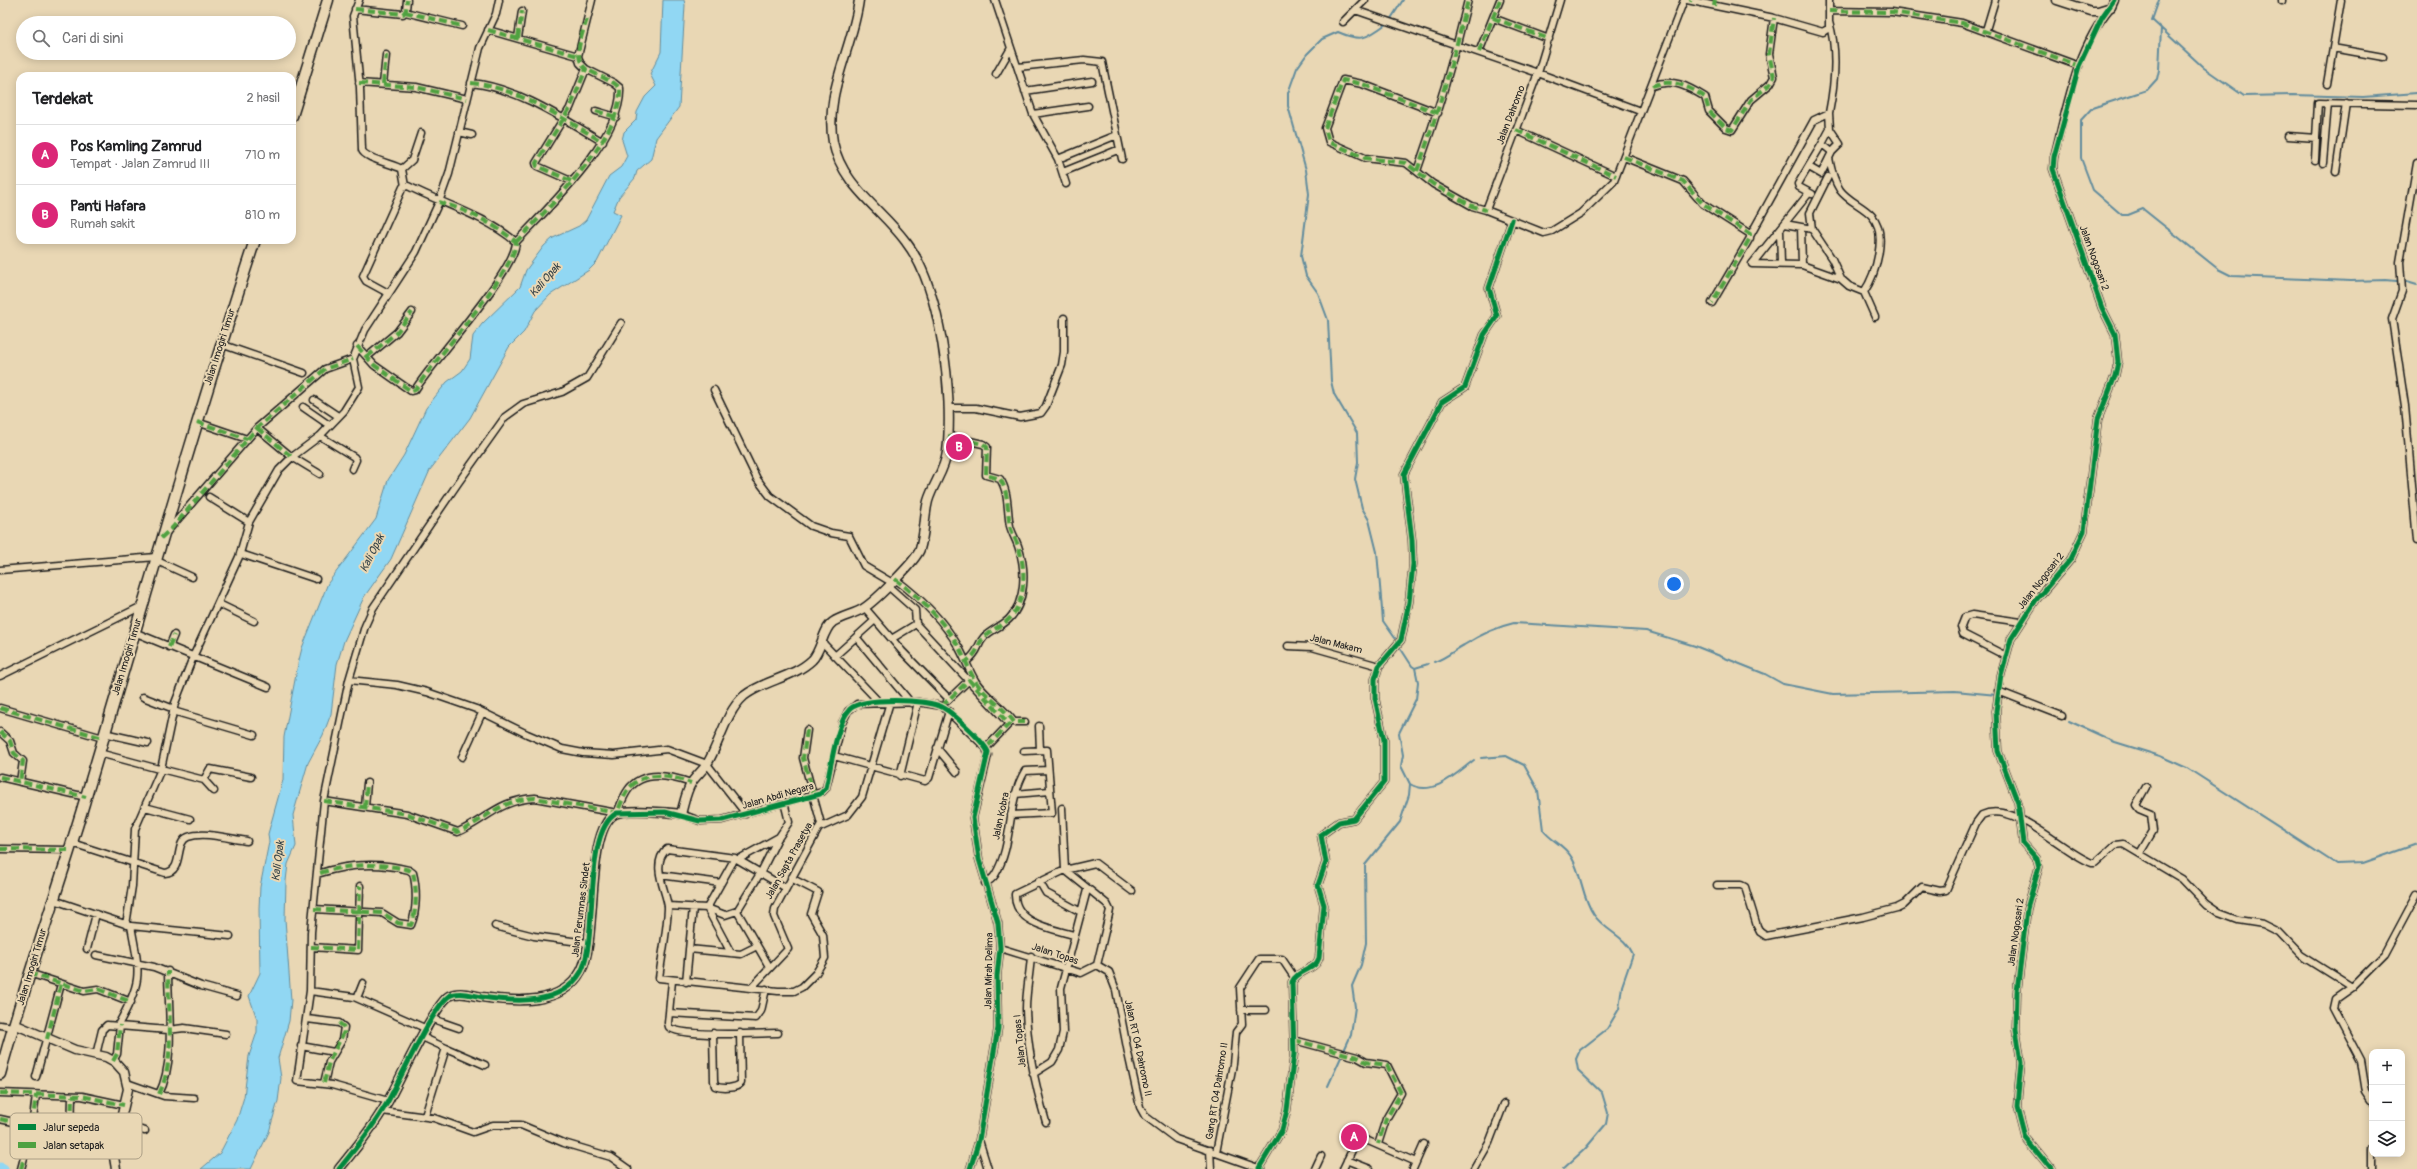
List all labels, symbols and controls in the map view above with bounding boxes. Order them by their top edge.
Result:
search box [16,16,296,60]
icon: search [30,27,52,49]
text: Cari di sini [62,29,123,48]
street label: Jalan Dahromo [1494,83,1528,146]
text: Terdekat [32,88,93,109]
text: 2 hasil [247,90,280,106]
text: Pos Kamling Zamrud [70,137,202,156]
text: A [41,147,49,163]
text: 710 m [245,147,280,163]
text: Tempat · Jalan Zamrud III [70,156,210,172]
text: Panti Hafara [70,197,146,216]
text: B [41,207,49,223]
text: 810 m [245,207,280,223]
text: Rumah sakit [70,216,135,232]
street label: Jalan Nogosari 2 [2077,224,2112,293]
water label: Kali Opak [527,259,564,300]
street label: Jalan Imogiri Timur [202,307,238,387]
pin: B [946,432,972,462]
water label: Kali Opak [357,531,388,574]
street label: Jalan Nogosari 2 [2015,550,2067,612]
your location [1664,574,1684,594]
street label: Jalan Imogiri Timur [110,617,145,697]
street label: Jalan Makam [1309,632,1364,656]
street label: Jalan Abdi Negara [741,780,815,812]
street label: Jalan Kobra [990,791,1012,841]
street label: Jalan Sapta Prasetya [763,820,815,901]
water label: Kali Opak [269,839,287,882]
street label: Jalan Perumnas Sindet [569,861,593,958]
street label: Jalan Nogosari 2 [2005,897,2027,967]
street label: Jalan Imogiri Timur [15,927,50,1007]
street label: Jalan Mirah Delima [982,932,996,1009]
street label: Jalan Topas [1030,941,1080,967]
street label: Jalan RT 04 Dahromo II [1122,999,1154,1097]
street label: Jalan Topas I [1011,1014,1029,1068]
street label: Gang RT 04 Dahromo II [1203,1042,1231,1140]
map controls [2369,1049,2405,1157]
button: + [2369,1049,2405,1085]
button: − [2369,1085,2405,1121]
legend [10,1113,142,1159]
text: Jalur sepeda [43,1121,99,1134]
button: layers [2369,1121,2405,1157]
pin: A [1341,1122,1367,1152]
text: Jalan setapak [43,1139,105,1152]

